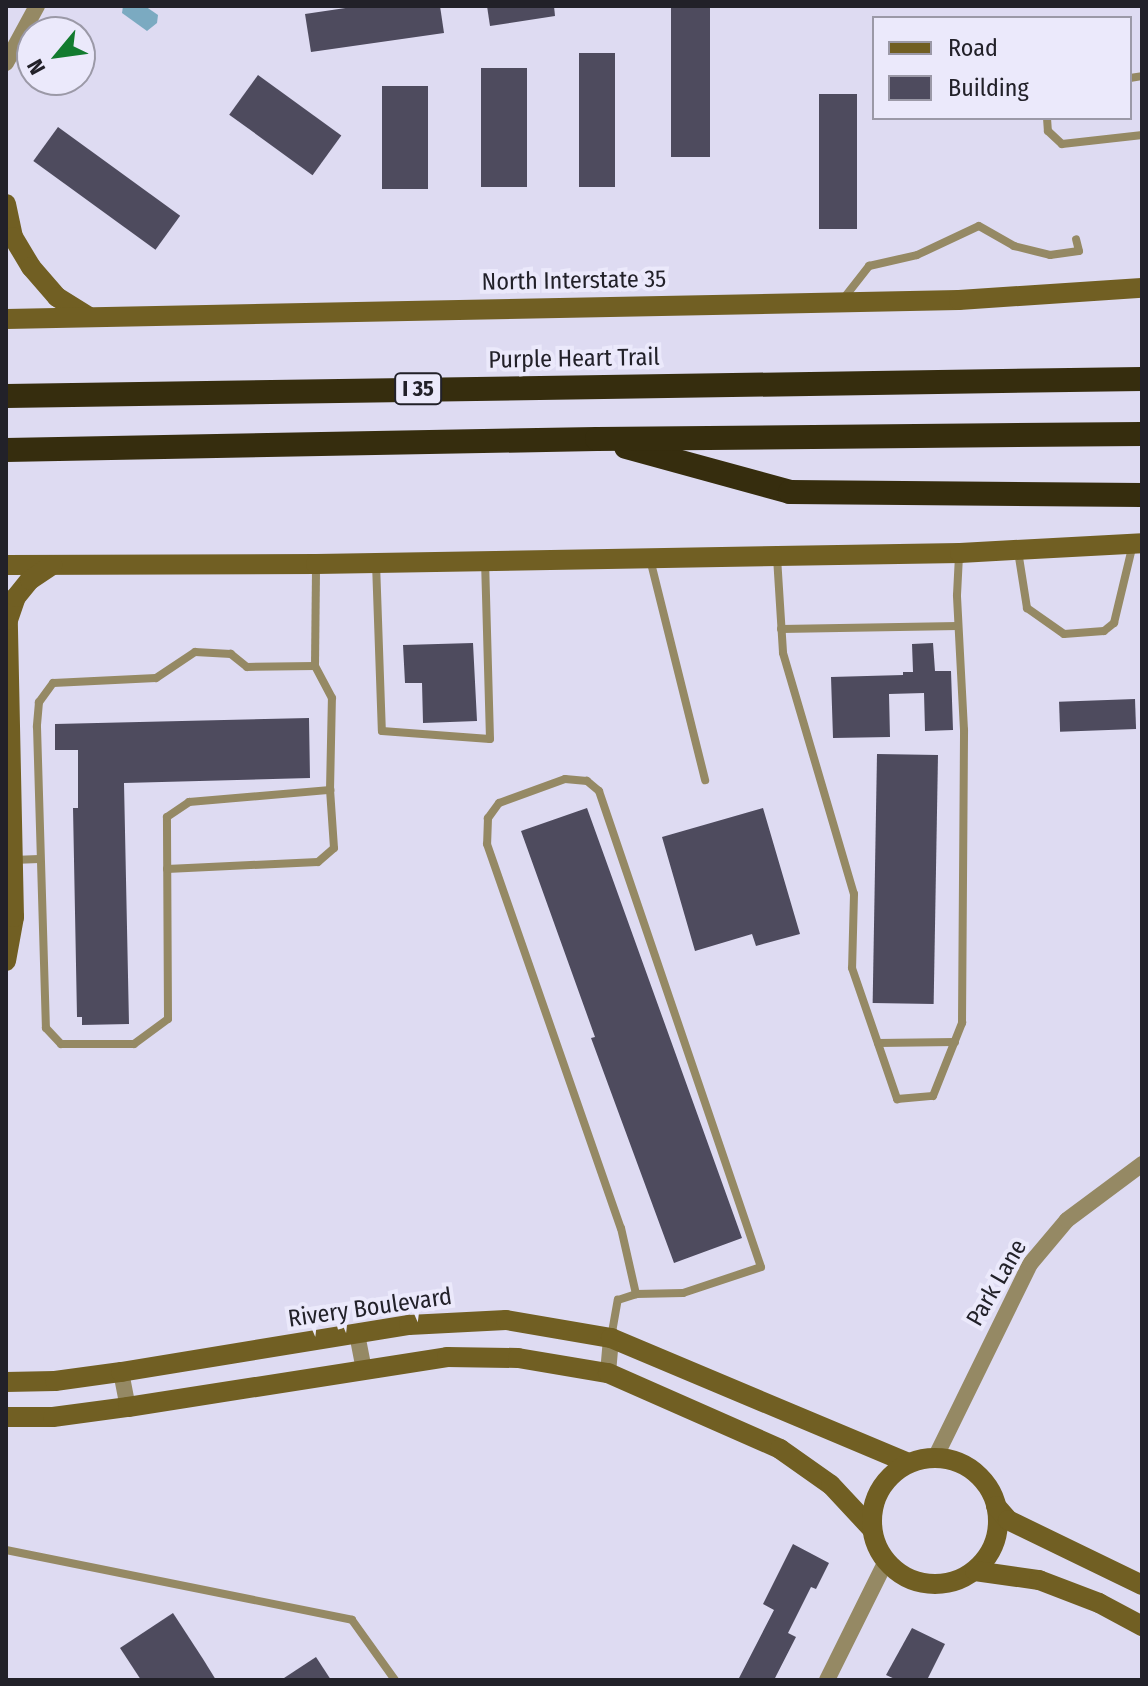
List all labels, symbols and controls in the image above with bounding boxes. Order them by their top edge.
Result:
north arrow [16,16,96,96]
legend [872,16,1132,120]
text: Road [948,34,998,62]
text: N [21,55,51,79]
text: Building [948,74,1029,102]
street label: North Interstate 35 [481,265,667,297]
street label: Purple Heart Trail [488,343,660,375]
road number: I 35 [394,371,442,407]
street label: Park Lane [961,1235,1033,1331]
street label: Rivery Boulevard [286,1282,454,1334]

